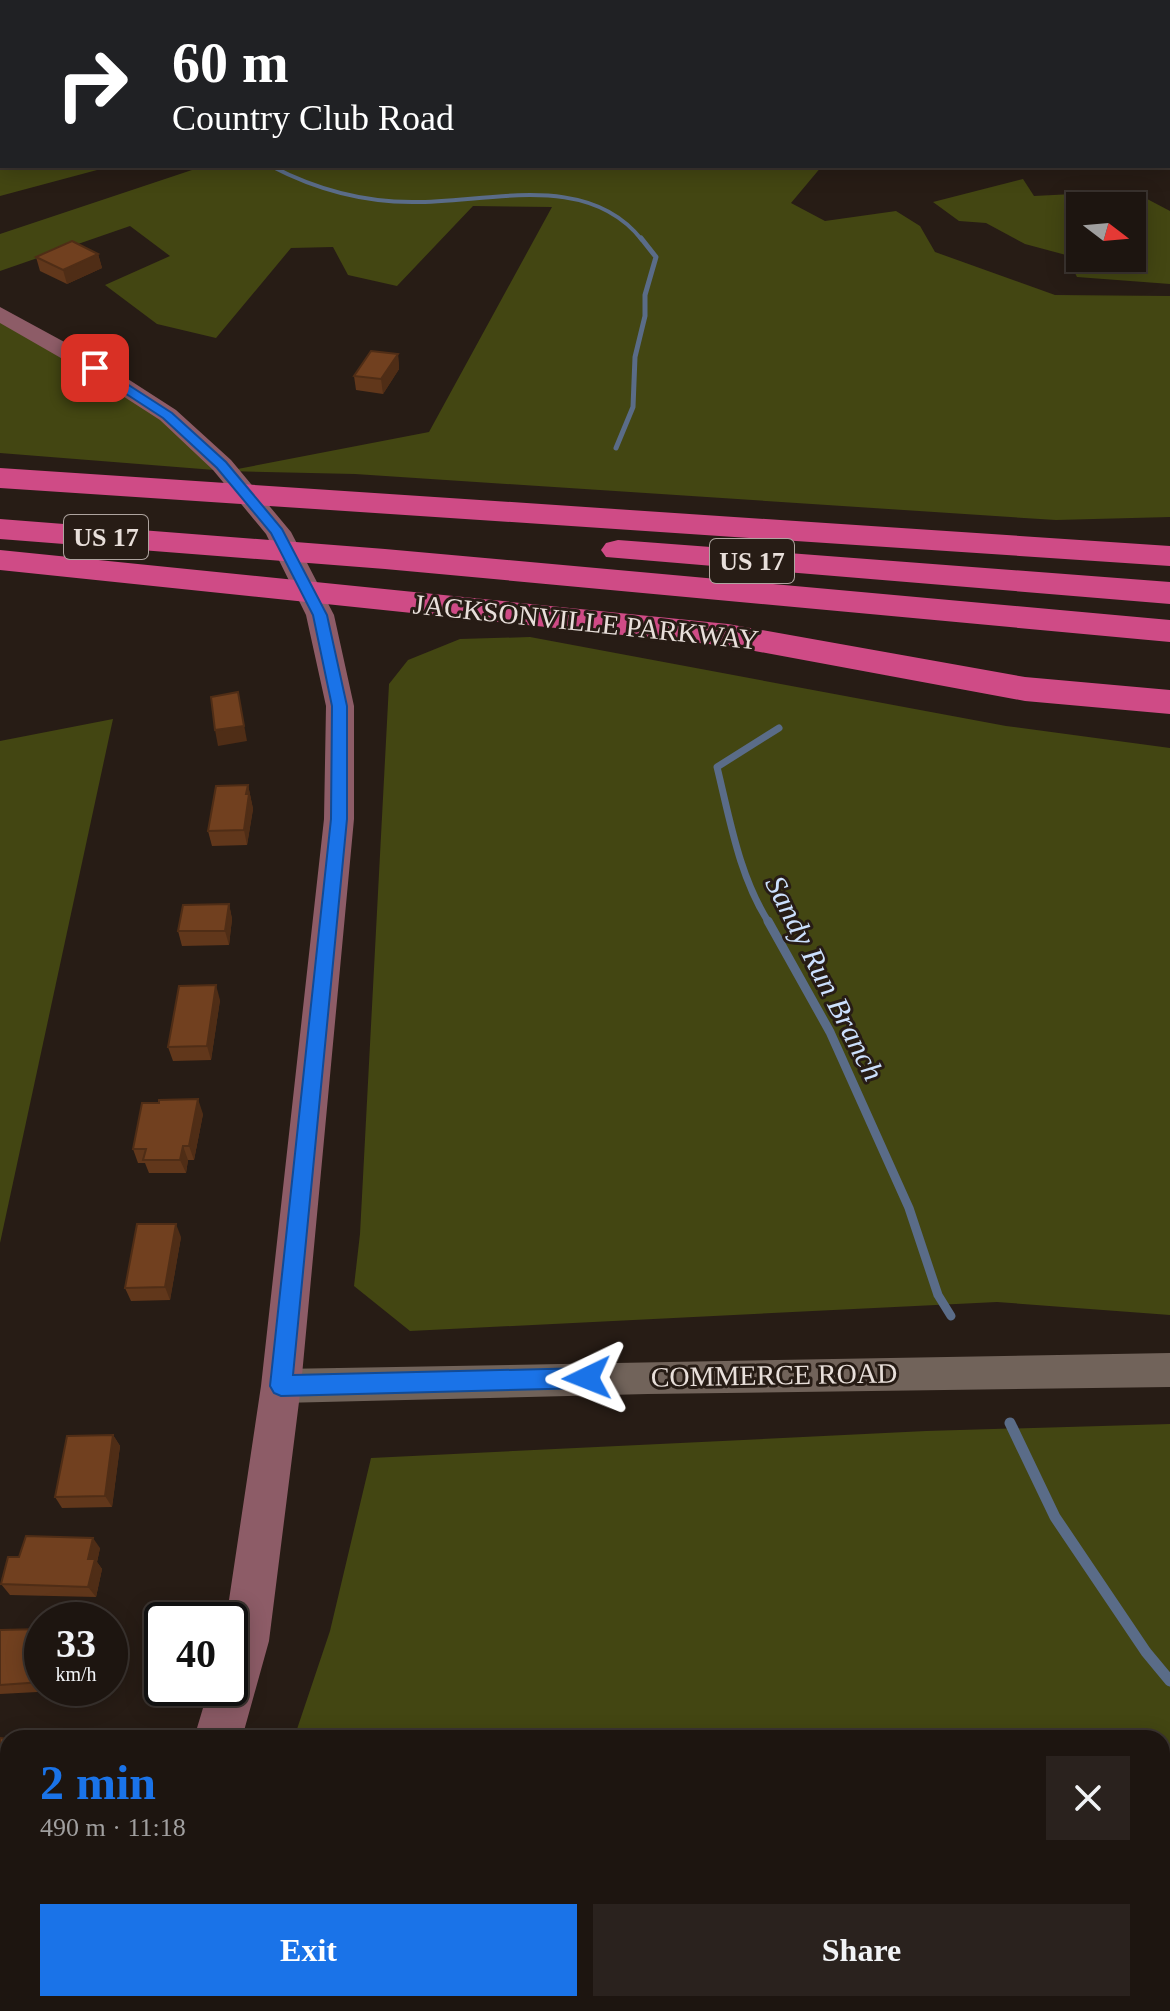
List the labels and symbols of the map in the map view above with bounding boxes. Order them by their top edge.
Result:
north arrow [1066,192,1146,272]
pin [61,334,129,402]
road number: US 17 [64,515,148,559]
road number: US 17 [710,539,794,583]
street label: JACKSONVILLE PARKWAY [412,588,760,656]
water label: Sandy Run Branch [759,870,891,1086]
position arrow [545,1336,629,1420]
street label: COMMERCE ROAD [650,1357,898,1393]
speed limit sign: 40 [144,1602,248,1706]

